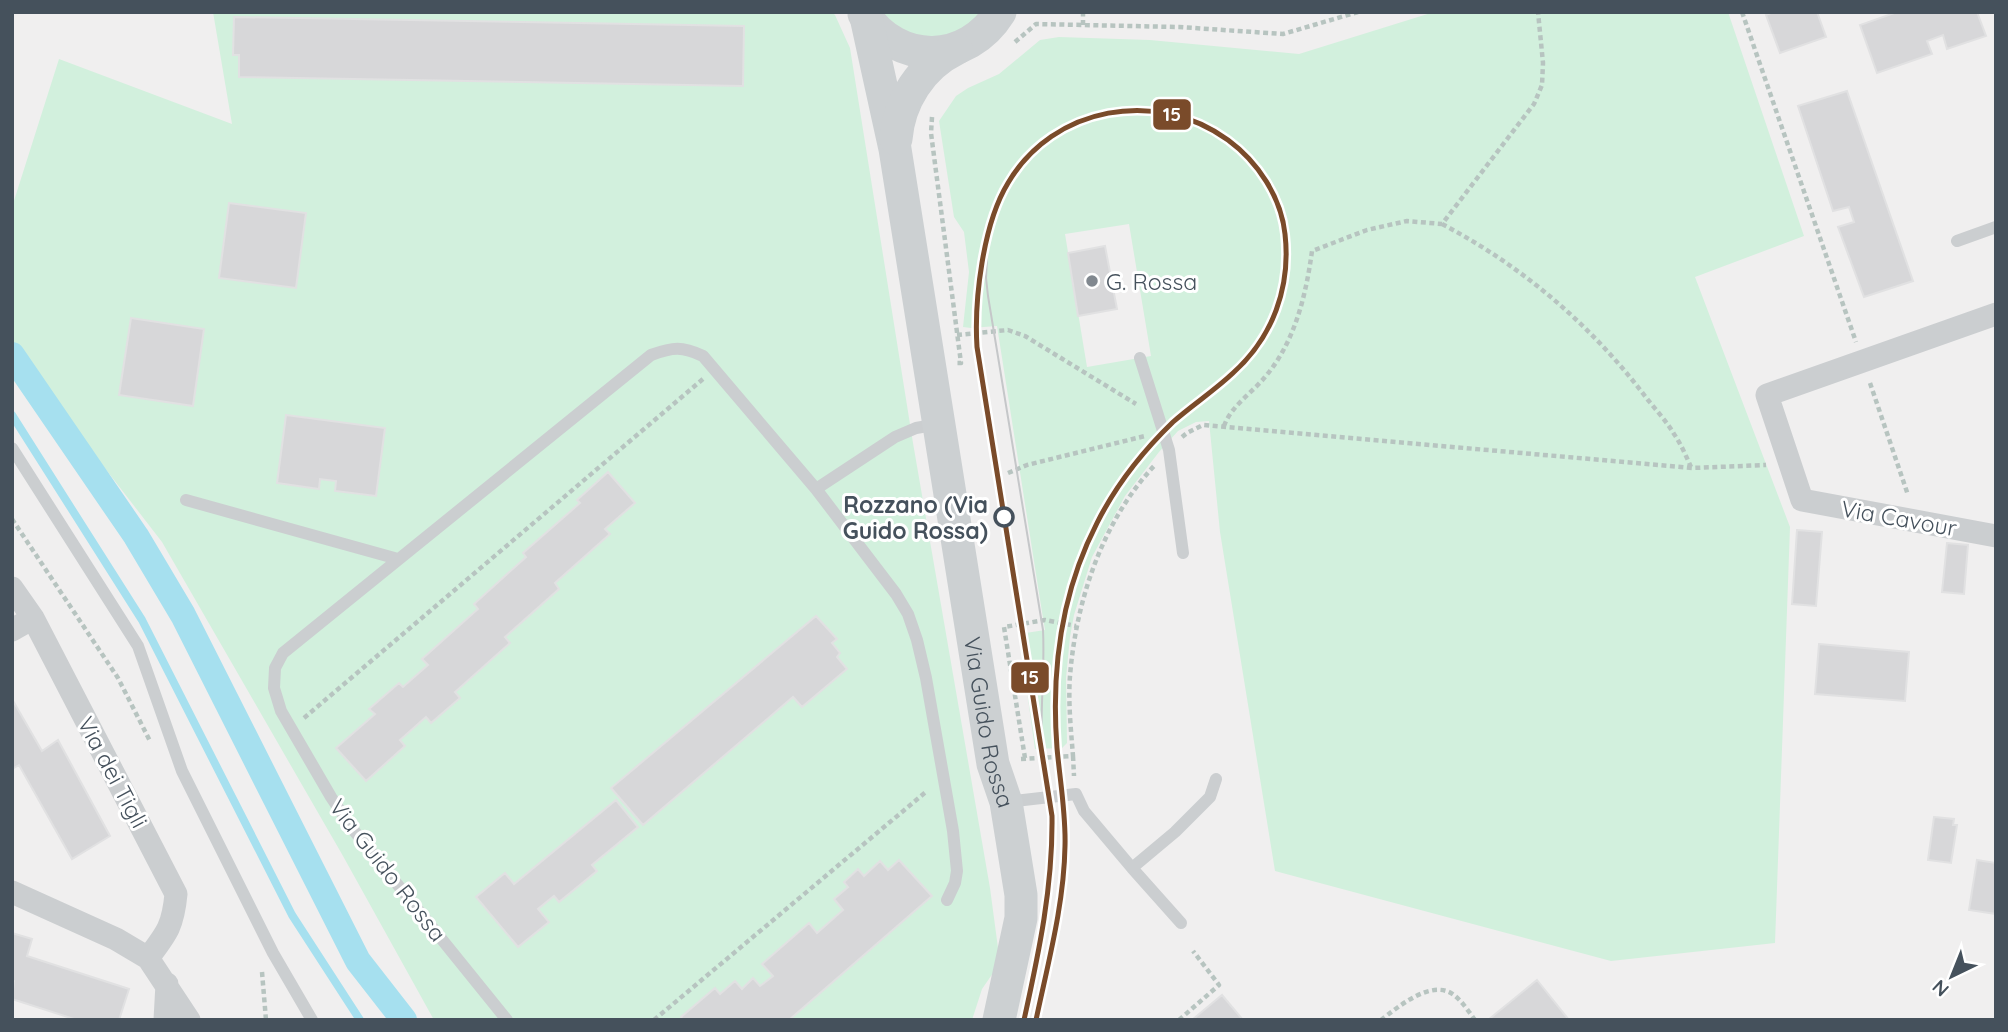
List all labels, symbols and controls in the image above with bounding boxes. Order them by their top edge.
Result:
line badge: 15 [1152,98,1192,131]
text: 15 [1163,102,1181,126]
place label: G. Rossa [1106,267,1197,296]
marker: G. Rossa [1084,273,1100,289]
place label: Rozzano (Via Guido Rossa) [843,490,988,545]
street label: Via Cavour [1839,494,1959,542]
marker: Rozzano (Via Guido Rossa) [994,507,1014,527]
street label: Via Guido Rossa [958,635,1021,811]
line badge: 15 [1010,661,1050,694]
text: 15 [1021,665,1039,689]
street label: Via dei Tigli [72,711,154,833]
street label: Via Guido Rossa [323,793,453,947]
north arrow [1917,941,1987,1011]
text: N [1927,975,1954,1002]

